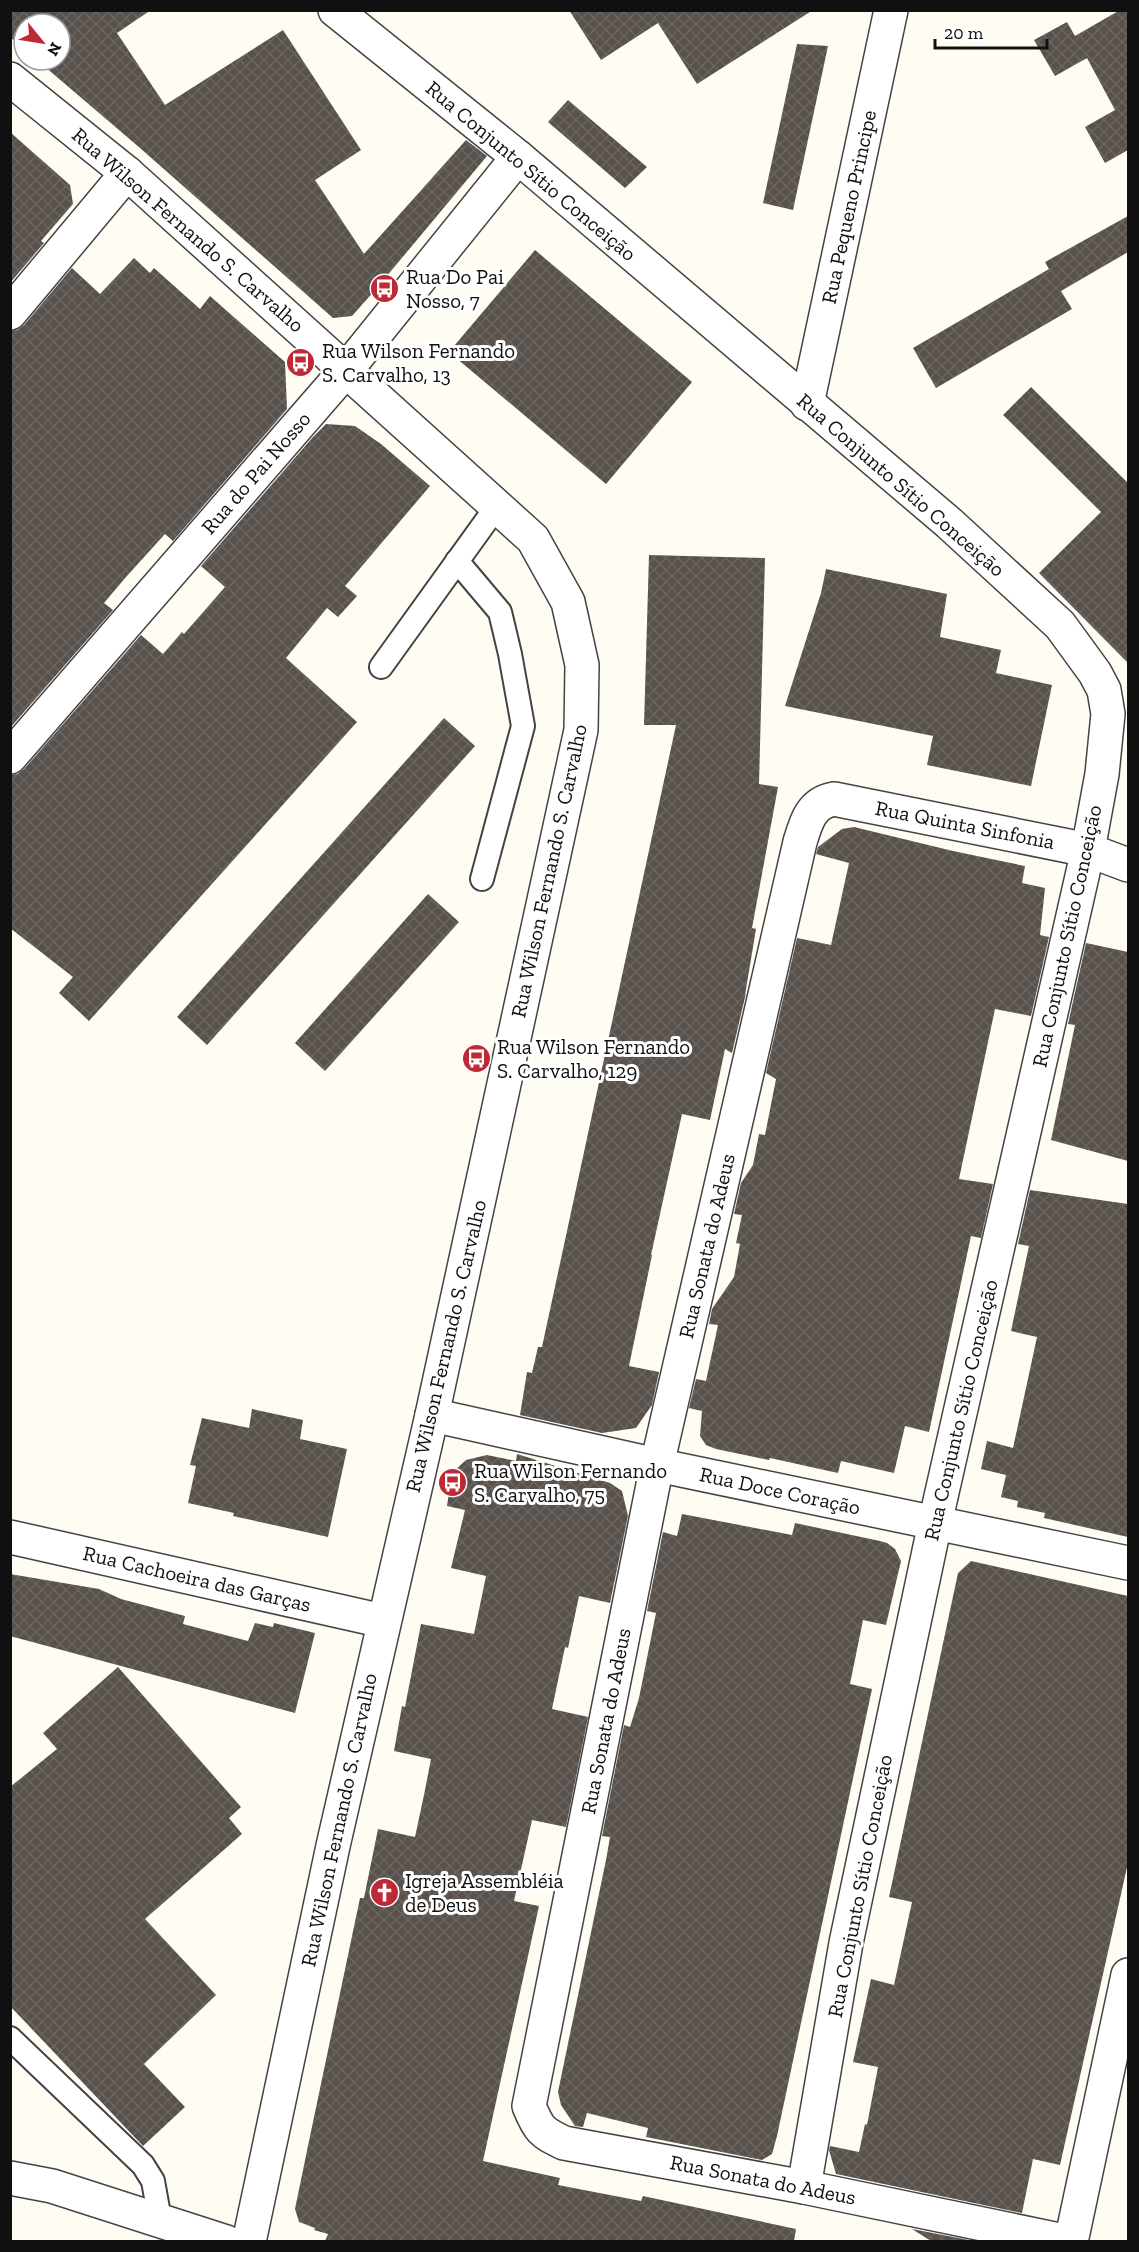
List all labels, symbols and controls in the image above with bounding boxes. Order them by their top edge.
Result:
north arrow [12,12,72,72]
scale bar [935,12,1048,50]
text: 20 m [944,22,984,44]
text: N [43,39,66,59]
street label: Rua Conjunto Sítio Conceição [420,75,642,267]
street label: Rua Pequeno Principe [816,108,881,306]
street label: Rua Wilson Fernando S. Carvalho [67,122,309,337]
place label: Rua Do Pai Nosso, 7 [406,264,504,313]
bus stop icon: Rua Do Pai Nosso, 7 [369,273,401,305]
place label: Rua Wilson Fernando S. Carvalho, 13 [322,338,515,387]
bus stop icon: Rua Wilson Fernando S. Carvalho, 13 [285,347,317,379]
street label: Rua Conjunto Sítio Conceição [792,388,1010,582]
street label: Rua do Pai Nosso [196,406,316,539]
street label: Rua Wilson Fernando S. Carvalho [505,722,592,1020]
street label: Rua Quinta Sinfonia [873,795,1057,854]
street label: Rua Conjunto Sítio Conceição [1027,803,1107,1069]
place label: Rua Wilson Fernando S. Carvalho, 129 [497,1034,690,1083]
bus stop icon: Rua Wilson Fernando S. Carvalho, 129 [460,1043,492,1075]
street label: Rua Sonata do Adeus [673,1151,740,1341]
street label: Rua Wilson Fernando S. Carvalho [400,1197,491,1495]
street label: Rua Conjunto Sítio Conceição [918,1277,1004,1543]
place label: Rua Wilson Fernando S. Carvalho, 75 [474,1458,667,1507]
street label: Rua Doce Coração [698,1461,863,1520]
bus stop icon: Rua Wilson Fernando S. Carvalho, 75 [437,1467,469,1499]
street label: Rua Cachoeira das Garças [81,1540,314,1617]
street label: Rua Sonata do Adeus [575,1626,636,1816]
street label: Rua Wilson Fernando S. Carvalho [295,1671,382,1969]
street label: Rua Conjunto Sítio Conceição [822,1752,898,2020]
place label: Igreja Assembléia de Deus [405,1868,564,1917]
church icon: Igreja Assembléia de Deus [368,1877,400,1909]
street label: Rua Sonata do Adeus [668,2149,858,2210]

